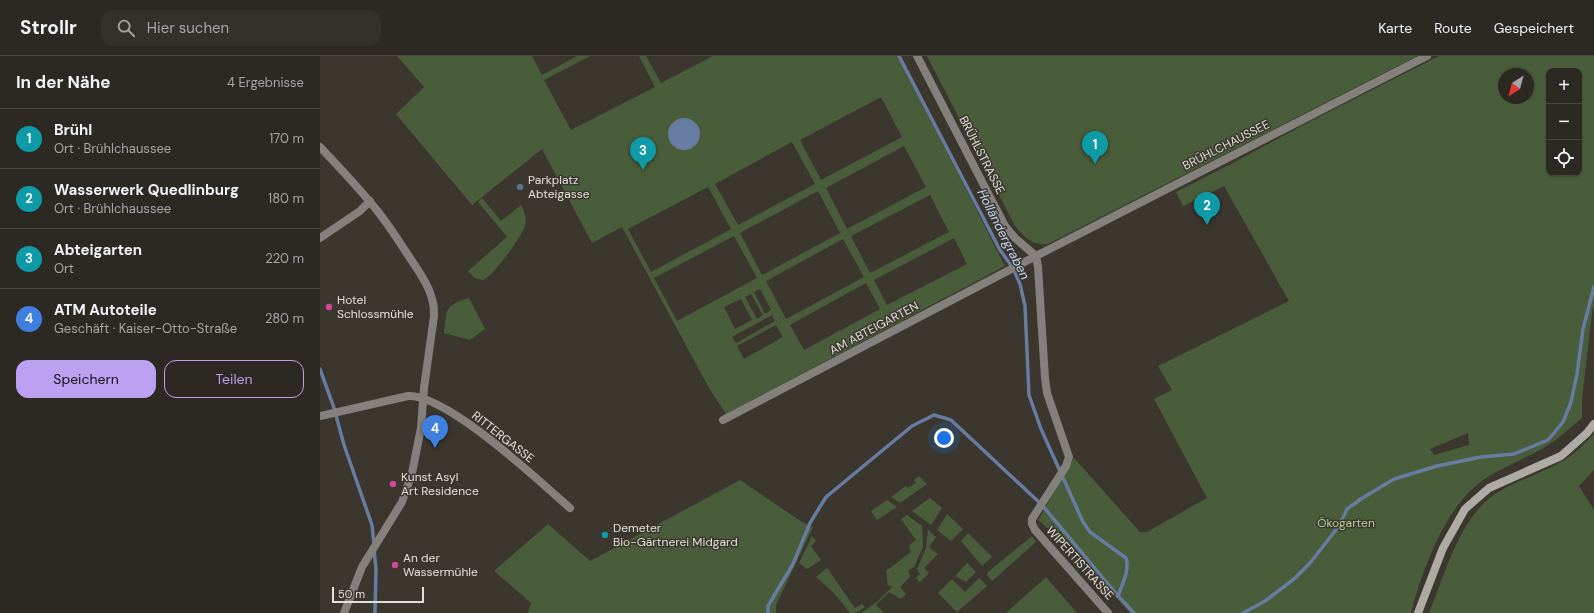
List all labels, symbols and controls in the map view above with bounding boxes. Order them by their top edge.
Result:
search box [101,10,381,46]
text: Strollr [20,15,77,40]
icon: search [115,17,137,39]
text: Hier suchen [147,18,229,38]
text: Karte [1378,19,1412,37]
text: Route [1434,19,1472,37]
text: Gespeichert [1494,19,1574,37]
north arrow [1498,68,1534,104]
map controls [1546,68,1582,176]
button: + [1546,68,1582,104]
text: In der Nähe [16,71,111,93]
text: 4 Ergebnisse [227,74,304,91]
button: − [1546,104,1582,140]
street label: BRÜHLSTRASSE [955,113,1009,197]
street label: BRÜHLCHAUSSEE [1180,116,1272,174]
text: Brühl [54,120,92,140]
text: 1 [27,130,31,147]
text: 170 m [269,130,304,147]
pin: 1 [1082,131,1108,164]
pin: 3 [630,137,656,170]
text: Ort · Brühlchaussee [54,140,171,157]
button: locate [1546,140,1582,176]
place label: Parkplatz Abteigasse [528,172,590,202]
text: Wasserwerk Quedlinburg [54,180,239,200]
marker: Parkplatz Abteigasse [515,182,525,192]
water label: Holländergraben [973,186,1034,282]
text: 2 [25,190,33,207]
text: 180 m [268,190,304,207]
pin: 2 [1194,192,1220,225]
text: Ort · Brühlchaussee [54,200,171,217]
text: Abteigarten [54,240,142,260]
text: 3 [25,250,33,267]
text: 220 m [265,250,304,267]
text: Ort [54,260,74,277]
place label: Hotel Schlossmühle [337,292,414,322]
street label: AM ABTEIGARTEN [827,298,921,358]
text: ATM Autoteile [54,300,157,320]
marker: Hotel Schlossmühle [324,302,334,312]
text: 4 [25,310,33,327]
text: 280 m [265,310,304,327]
text: Geschäft · Kaiser-Otto-Straße [54,320,237,337]
button: Speichern [16,360,156,398]
button: Teilen [164,360,304,398]
street label: RITTERGASSE [468,408,538,467]
pin: 4 [422,415,448,448]
your location [934,428,954,448]
place label: Kunst Asyl Art Residence [401,469,479,499]
marker: Kunst Asyl Art Residence [388,479,398,489]
park label: Ökogarten [1317,515,1375,531]
place label: Demeter Bio-Gärtnerei Midgard [613,520,738,550]
street label: WIPERTISTRASSE [1043,523,1118,603]
marker: Demeter Bio-Gärtnerei Midgard [600,530,610,540]
place label: An der Wassermühle [403,550,478,580]
marker: An der Wassermühle [390,560,400,570]
scale bar [332,585,424,604]
text: 50 m [338,587,365,601]

